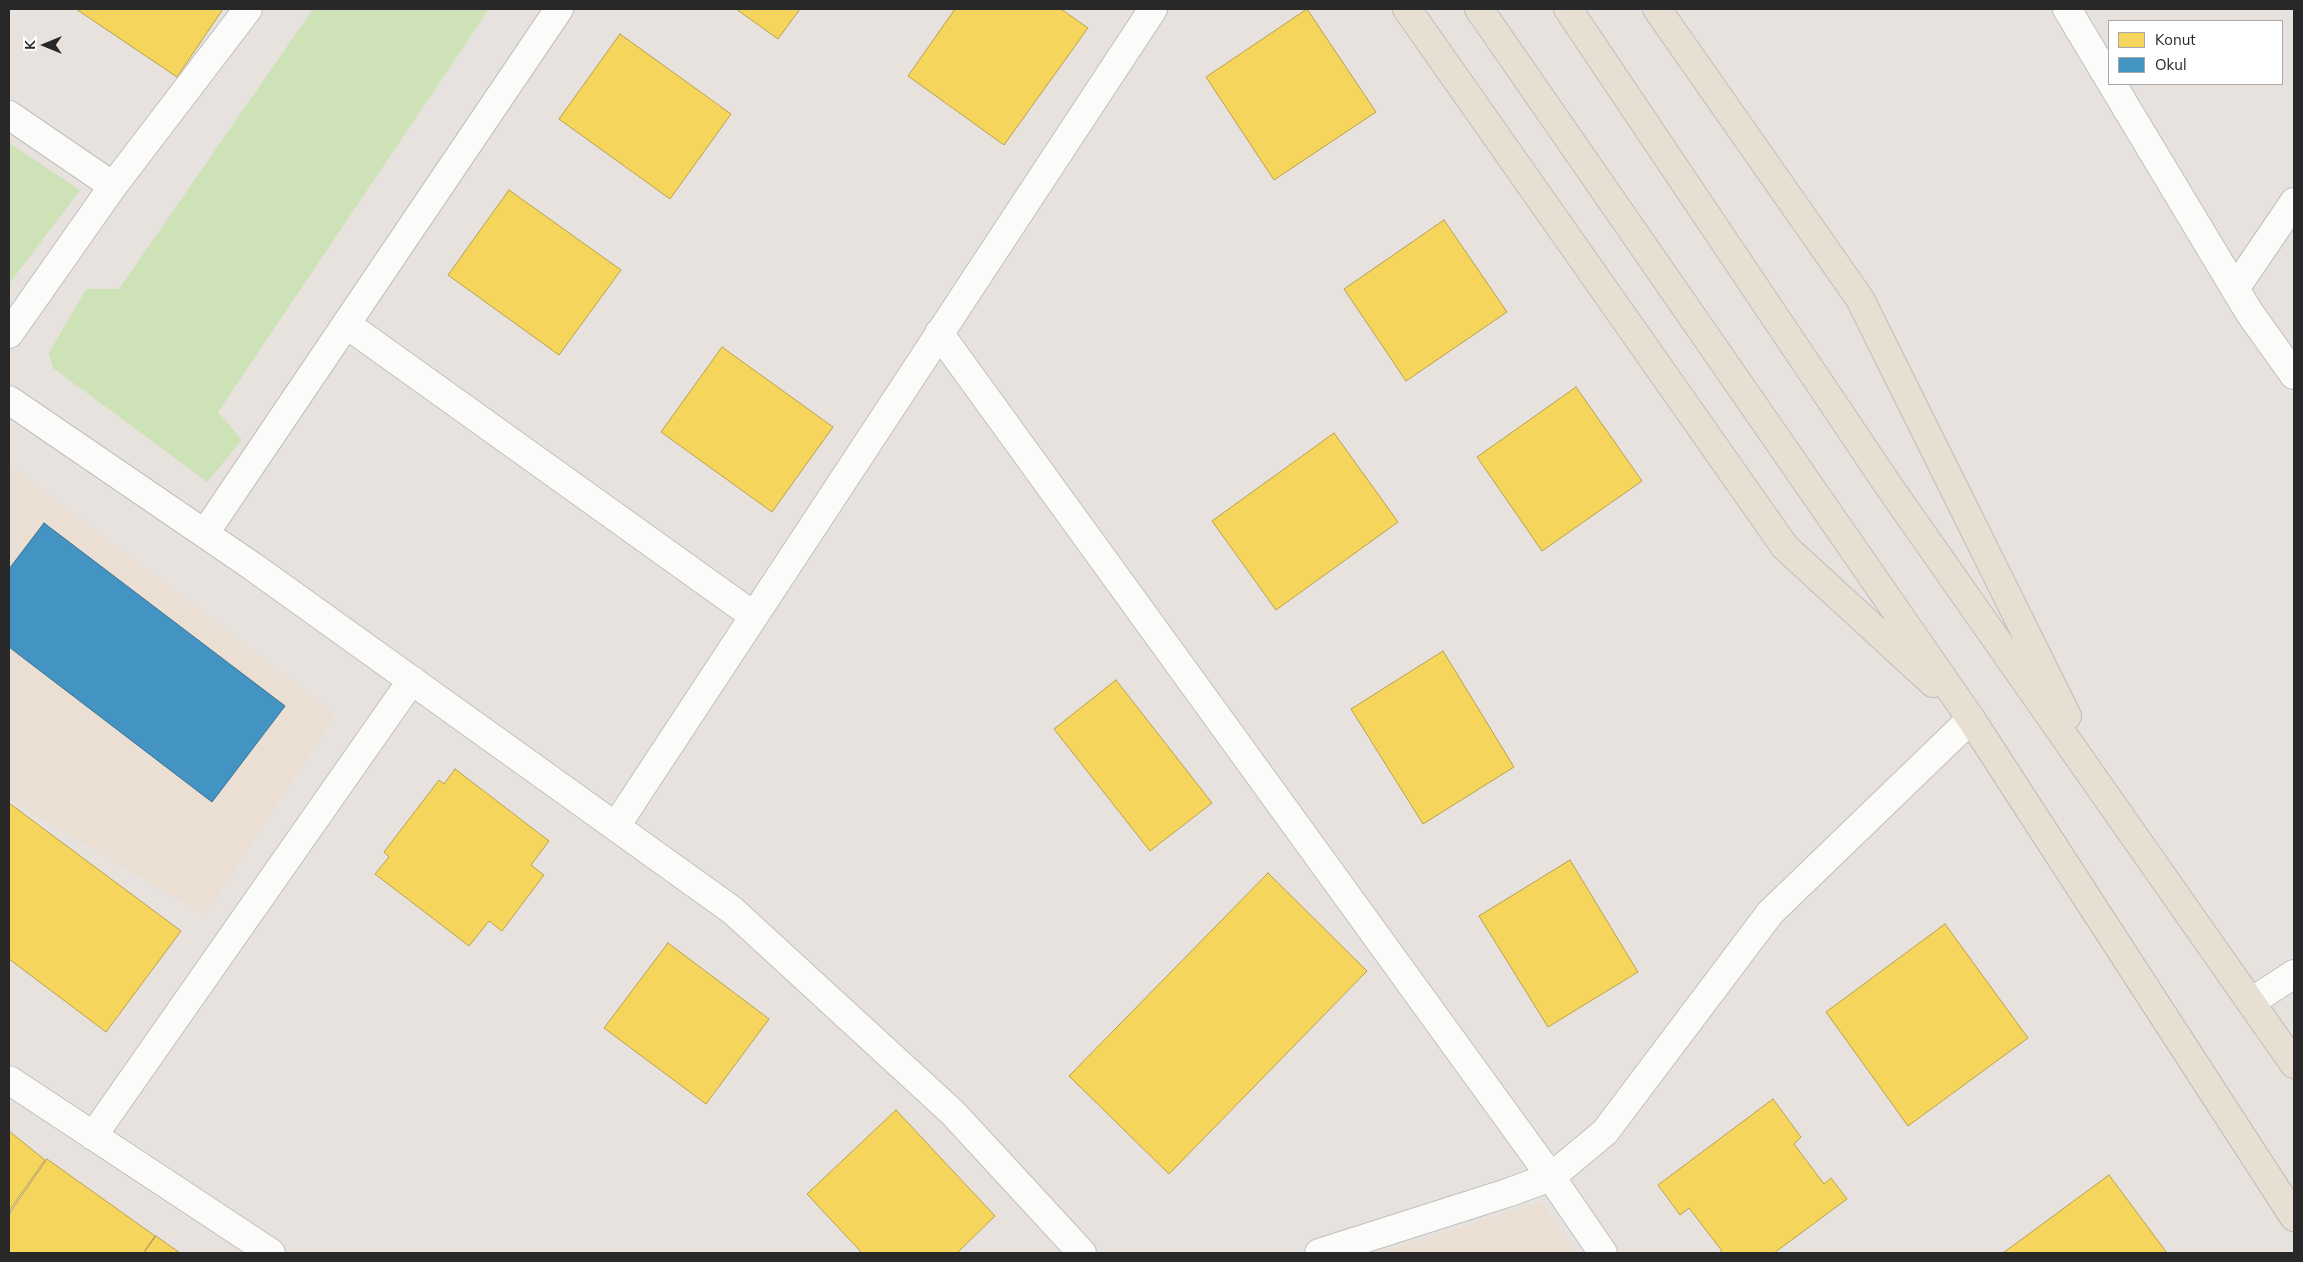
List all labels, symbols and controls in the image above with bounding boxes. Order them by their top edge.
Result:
north arrow [20,20,70,70]
legend [2108,20,2283,85]
text: Konut [2155,30,2196,49]
text: K [21,40,39,50]
text: Okul [2155,55,2187,74]

